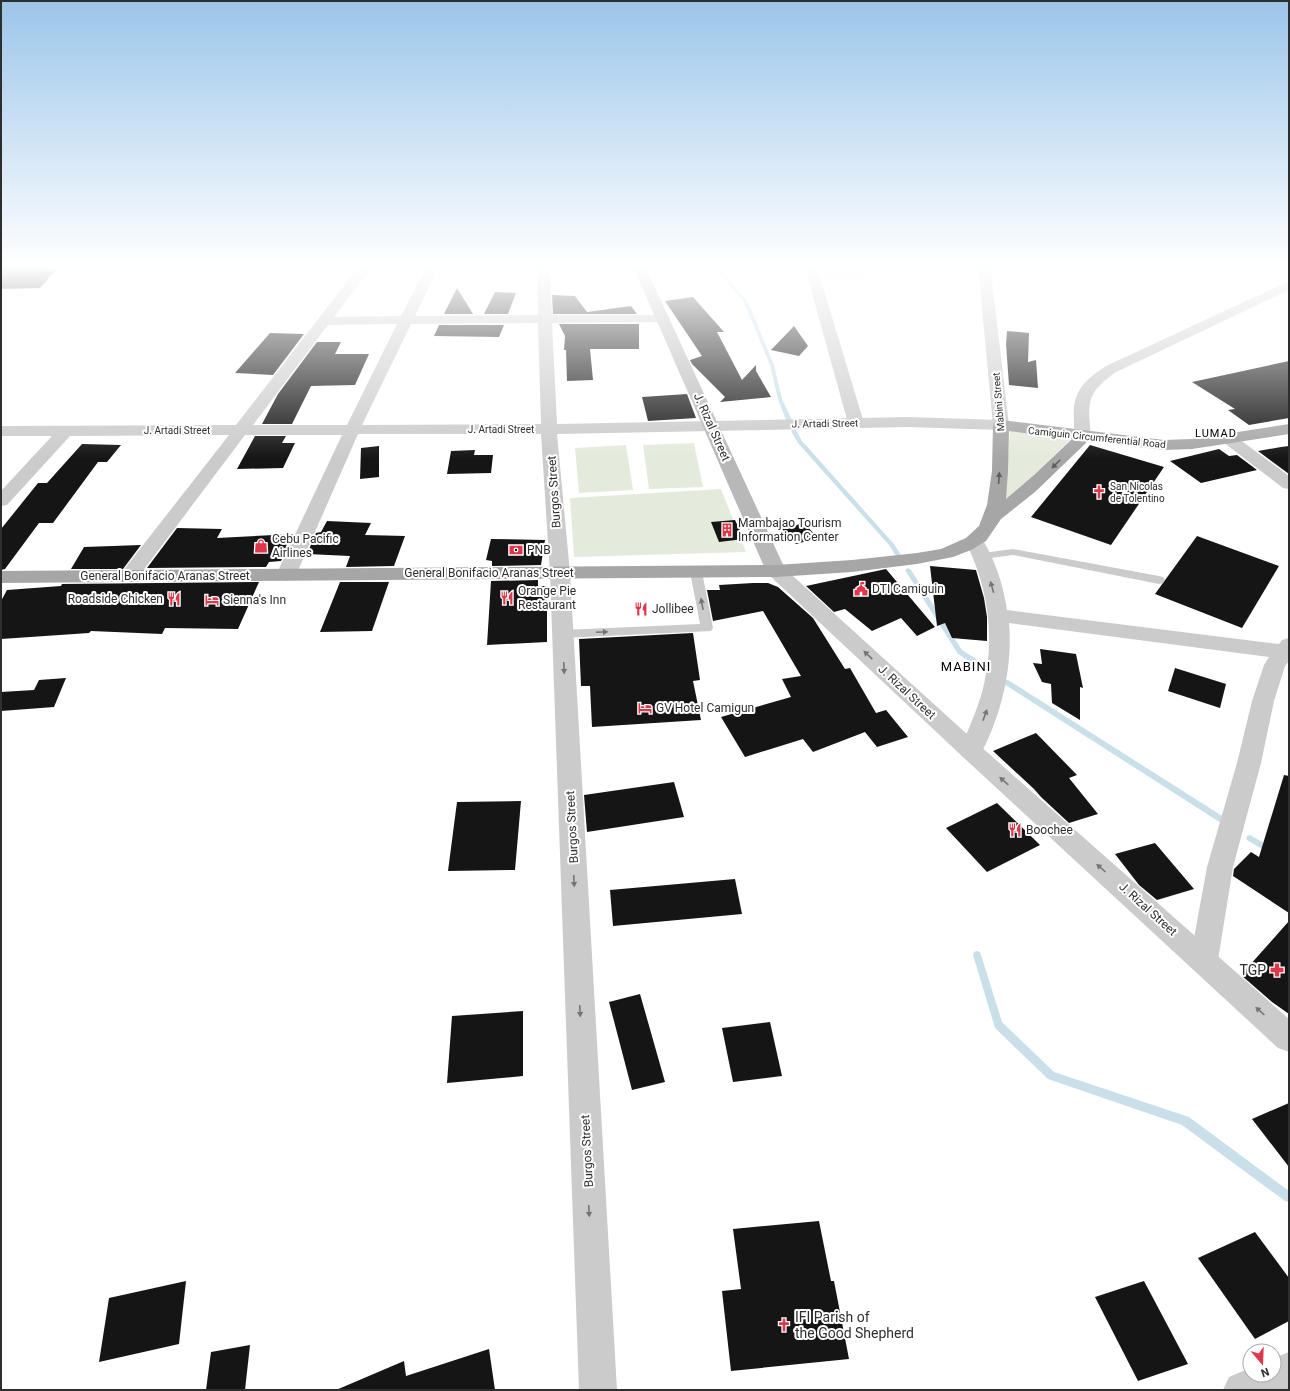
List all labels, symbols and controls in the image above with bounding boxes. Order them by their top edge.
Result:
street label: Mabini Street [990,372,1007,432]
street label: J. Rizal Street [691,391,733,463]
street label: J. Artadi Street [792,417,858,430]
street label: J. Artadi Street [468,424,534,435]
street label: J. Artadi Street [144,425,210,436]
street label: Camiguin Circumferential Road [1028,425,1166,450]
district label: LUMAD [1195,427,1237,440]
street label: Burgos Street [544,455,564,529]
one-way arrow [1051,459,1060,469]
one-way arrow [995,472,1002,484]
place label: San Nicolas de Tolentino [1110,481,1165,504]
church icon: San Nicolas de Tolentino [1091,484,1107,500]
place label: Mambajao Tourism Information Center [738,516,842,544]
building icon: Mambajao Tourism Information Center [719,522,735,538]
place label: Cebu Pacific Airlines [272,532,339,560]
shop icon: Cebu Pacific Airlines [253,538,269,554]
bank icon: PNB [508,542,524,558]
place label: PNB [527,543,551,557]
street label: General Bonifacio Aranas Street [404,566,574,580]
street label: General Bonifacio Aranas Street [80,569,250,583]
public building icon: DTI Camiguin [853,581,869,597]
one-way arrow [989,581,995,594]
place label: DTI Camiguin [872,582,944,596]
place label: Orange Pie Restaurant [518,584,576,612]
restaurant icon: Orange Pie Restaurant [499,590,515,606]
restaurant icon: Roadside Chicken [166,591,182,607]
place label: Roadside Chicken [68,592,163,606]
hotel icon: Sienna's Inn [204,592,220,608]
place label: Sienna's Inn [223,593,286,607]
one-way arrow [699,598,705,610]
restaurant icon: Jollibee [633,601,649,617]
place label: Jollibee [652,602,694,616]
one-way arrow [596,629,608,636]
one-way arrow [863,651,872,660]
district label: MABINI [941,659,991,674]
one-way arrow [561,662,567,675]
street label: J. Rizal Street [875,662,939,722]
hotel icon: GV Hotel Camigun [637,700,653,716]
place label: GV Hotel Camigun [656,701,754,715]
one-way arrow [982,708,988,720]
one-way arrow [1000,777,1009,786]
street label: Burgos Street [563,790,581,864]
restaurant icon: Boochee [1007,822,1023,838]
place label: Boochee [1026,823,1073,837]
one-way arrow [1097,864,1106,873]
one-way arrow [571,875,577,888]
street label: J. Rizal Street [1116,879,1180,939]
place label: TGP [1239,962,1266,978]
pharmacy icon: TGP [1269,962,1285,978]
one-way arrow [577,1005,583,1018]
one-way arrow [1255,1006,1265,1016]
street label: Burgos Street [578,1114,596,1188]
one-way arrow [586,1205,593,1217]
place label: IFI Parish of the Good Shepherd [795,1309,914,1341]
church icon: IFI Parish of the Good Shepherd [776,1317,792,1333]
north arrow [1242,1343,1282,1383]
text: N [1259,1365,1271,1379]

